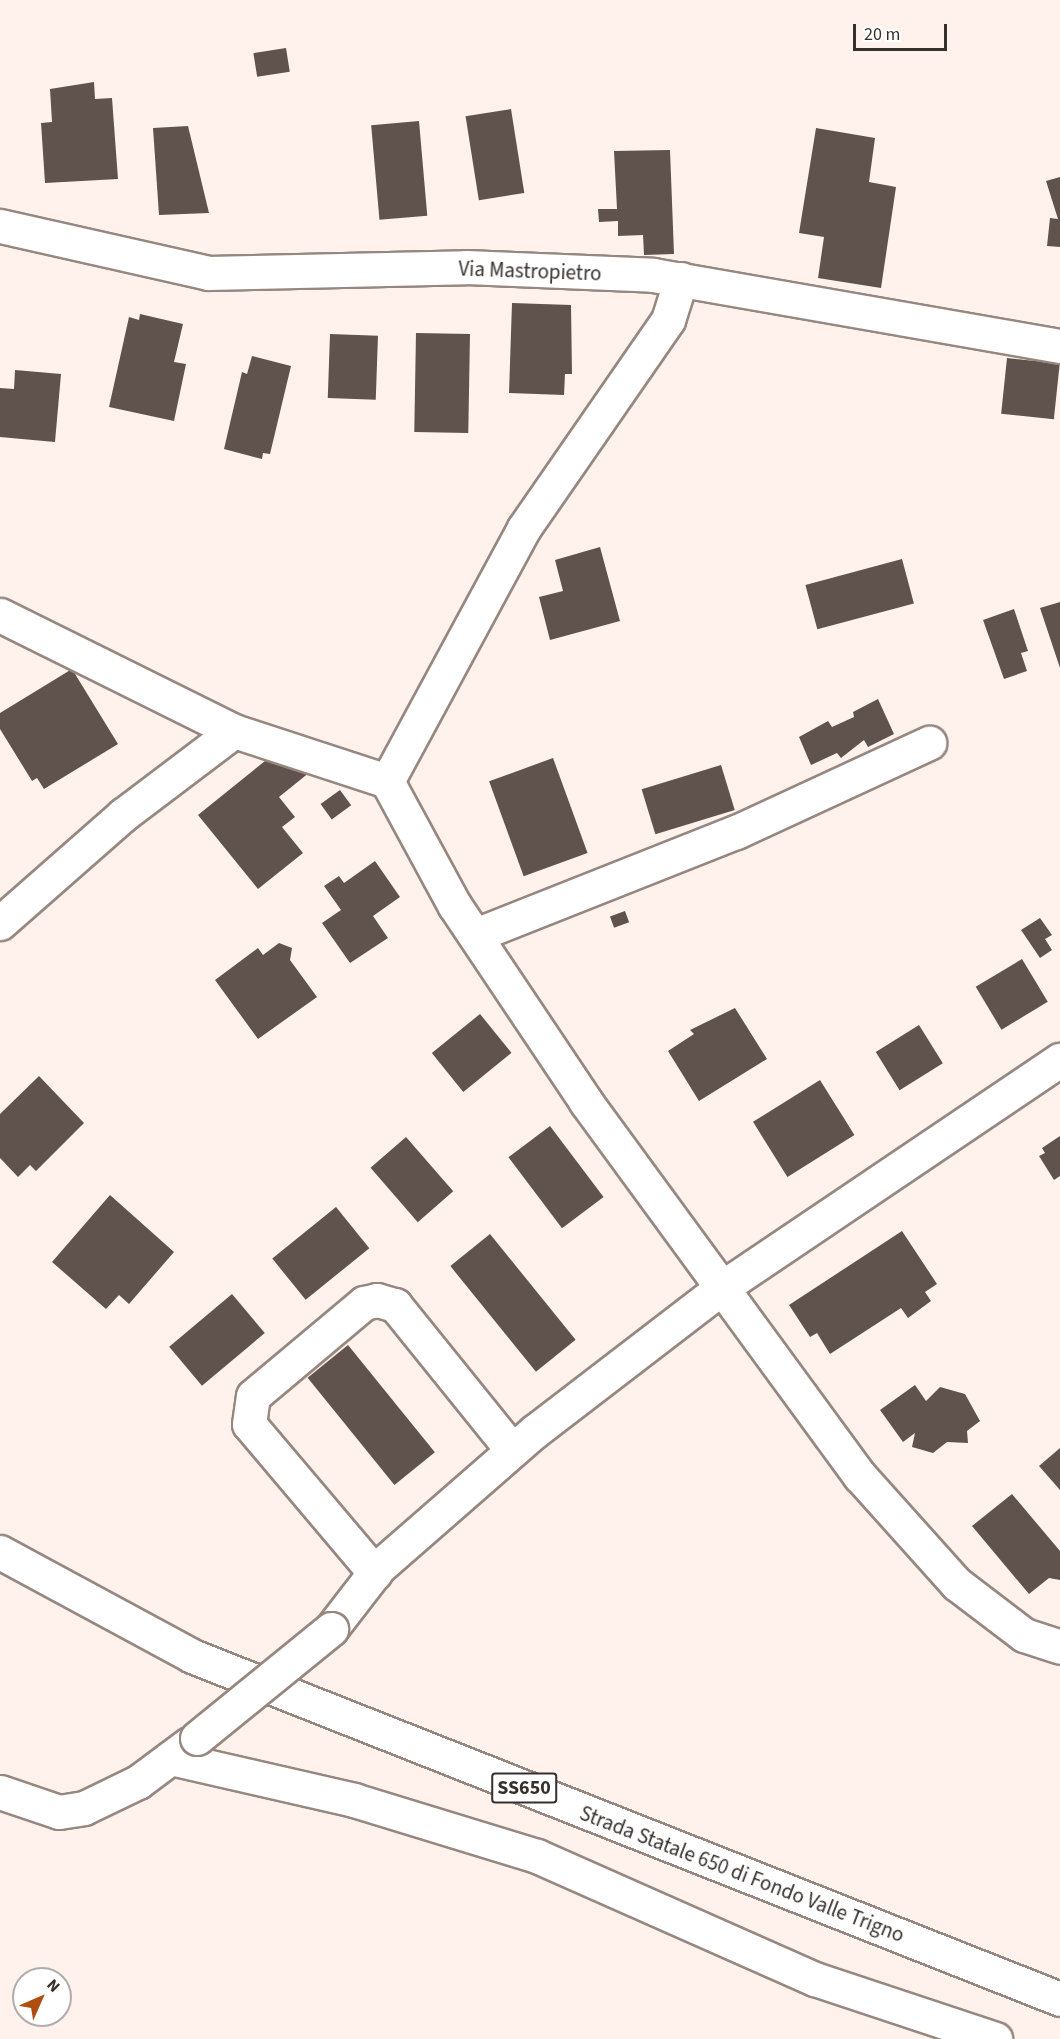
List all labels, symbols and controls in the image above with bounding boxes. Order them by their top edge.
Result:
scale bar [856,12,950,50]
text: 20 m [864,22,900,47]
street label: Via Mastropietro [458,256,602,286]
road number: SS650 [491,1771,557,1805]
street label: Strada Statale 650 di Fondo Valle Trigno [576,1800,908,1948]
north arrow [12,1967,72,2027]
text: N [42,1974,65,1997]

